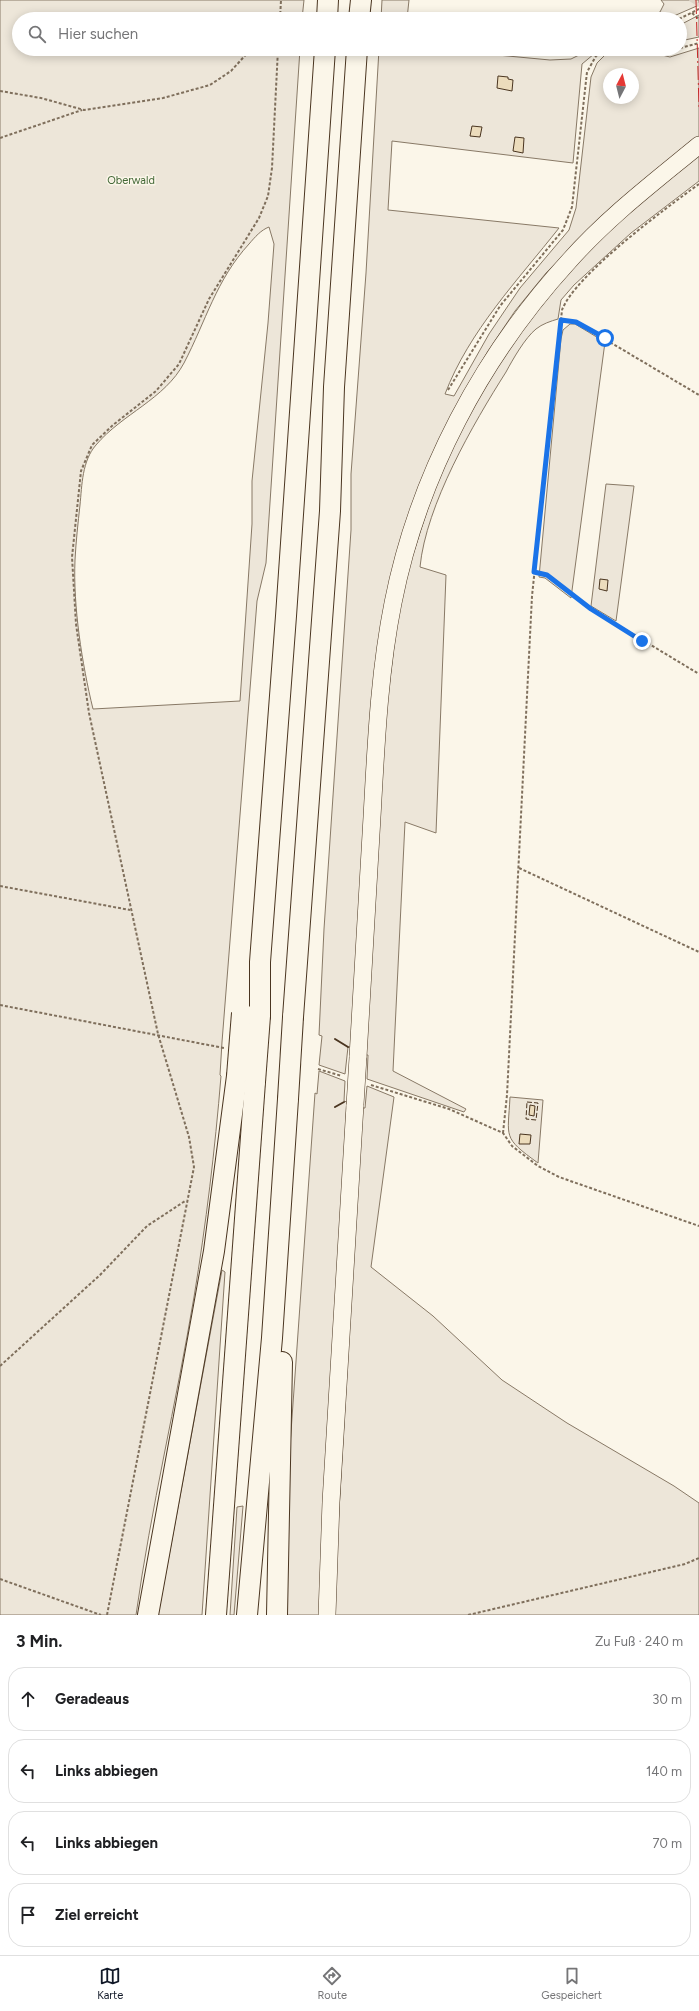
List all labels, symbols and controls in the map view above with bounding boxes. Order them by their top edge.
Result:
search box [12,12,687,56]
icon: search [26,23,48,45]
text: Hier suchen [58,25,138,43]
north arrow [603,68,639,104]
park label: Oberwald [107,174,155,187]
route start [596,329,614,347]
route end [633,632,651,650]
text: 3 Min. [16,1631,62,1651]
text: Zu Fuß · 240 m [595,1634,683,1649]
icon: ahead [17,1688,39,1710]
text: Geradeaus [55,1690,129,1708]
text: 30 m [652,1692,682,1707]
icon: left [17,1760,39,1782]
text: Links abbiegen [55,1762,158,1780]
text: 140 m [646,1764,682,1779]
icon: left [17,1832,39,1854]
text: Links abbiegen [55,1834,158,1852]
text: 70 m [652,1836,682,1851]
icon: arrive [17,1904,39,1926]
text: Ziel erreicht [55,1906,139,1924]
tab: Karte [97,1965,123,2002]
tab: Route [317,1965,347,2002]
tab: Gespeichert [541,1965,602,2002]

